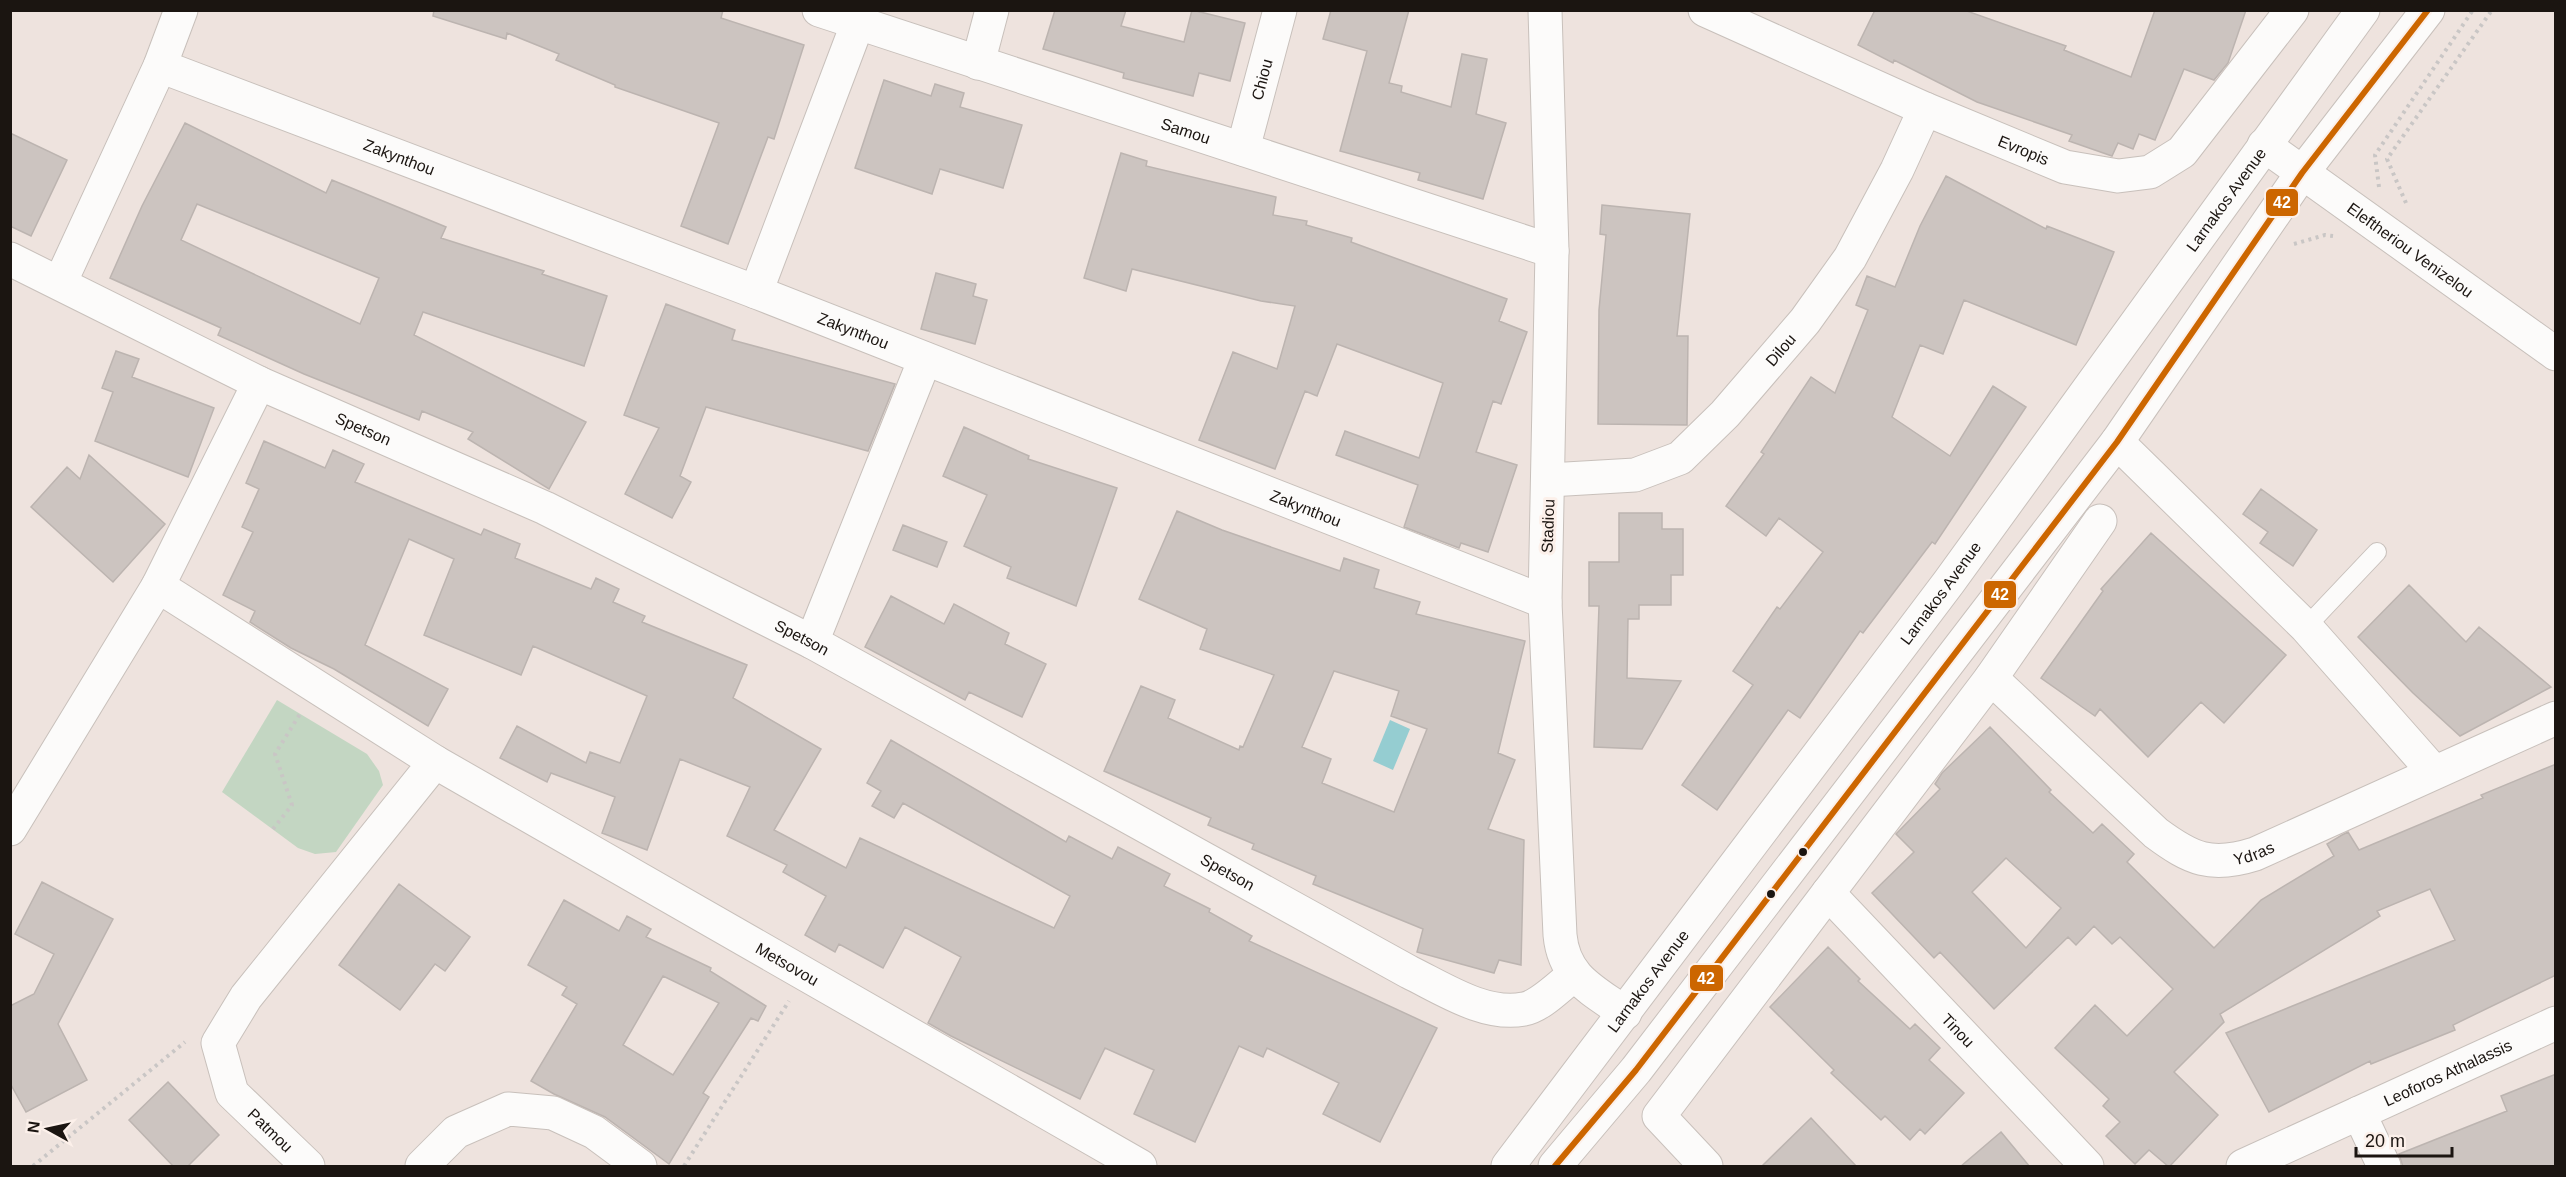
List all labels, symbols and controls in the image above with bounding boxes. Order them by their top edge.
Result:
street label: Chiou [1248,57,1275,102]
street label: Samou [1159,115,1212,147]
street label: Evropis [1996,132,2052,168]
street label: Zakynthou [361,136,437,178]
street label: Larnakos Avenue [2183,144,2269,254]
line badge: 42 [2265,188,2299,217]
text: 42 [2273,194,2291,211]
street label: Eleftheriou Venizelou [2344,199,2476,300]
street label: Zakynthou [815,309,891,352]
street label: Dilou [1762,330,1799,369]
street label: Spetson [333,409,394,448]
street label: Zakynthou [1268,486,1344,530]
street label: Stadiou [1539,499,1557,553]
street label: Larnakos Avenue [1897,538,1984,647]
line badge: 42 [1983,580,2017,609]
text: 42 [1991,586,2009,603]
street label: Spetson [772,616,832,658]
street label: Ydras [2232,838,2277,868]
unlabelled marker [1797,846,1809,858]
street label: Spetson [1198,850,1258,893]
unlabelled marker [1765,888,1777,900]
street label: Larnakos Avenue [1604,926,1692,1035]
street label: Metsovou [753,939,822,988]
line badge: 42 [1689,964,1724,992]
text: 42 [1697,970,1715,987]
street label: Tinou [1938,1010,1978,1050]
street label: Leoforos Athalassis [2381,1036,2514,1109]
north arrow [18,1099,78,1159]
street label: Patmou [245,1105,296,1155]
text: N [24,1120,43,1134]
scale bar [2356,1120,2452,1158]
text: 20 m [2365,1131,2405,1151]

